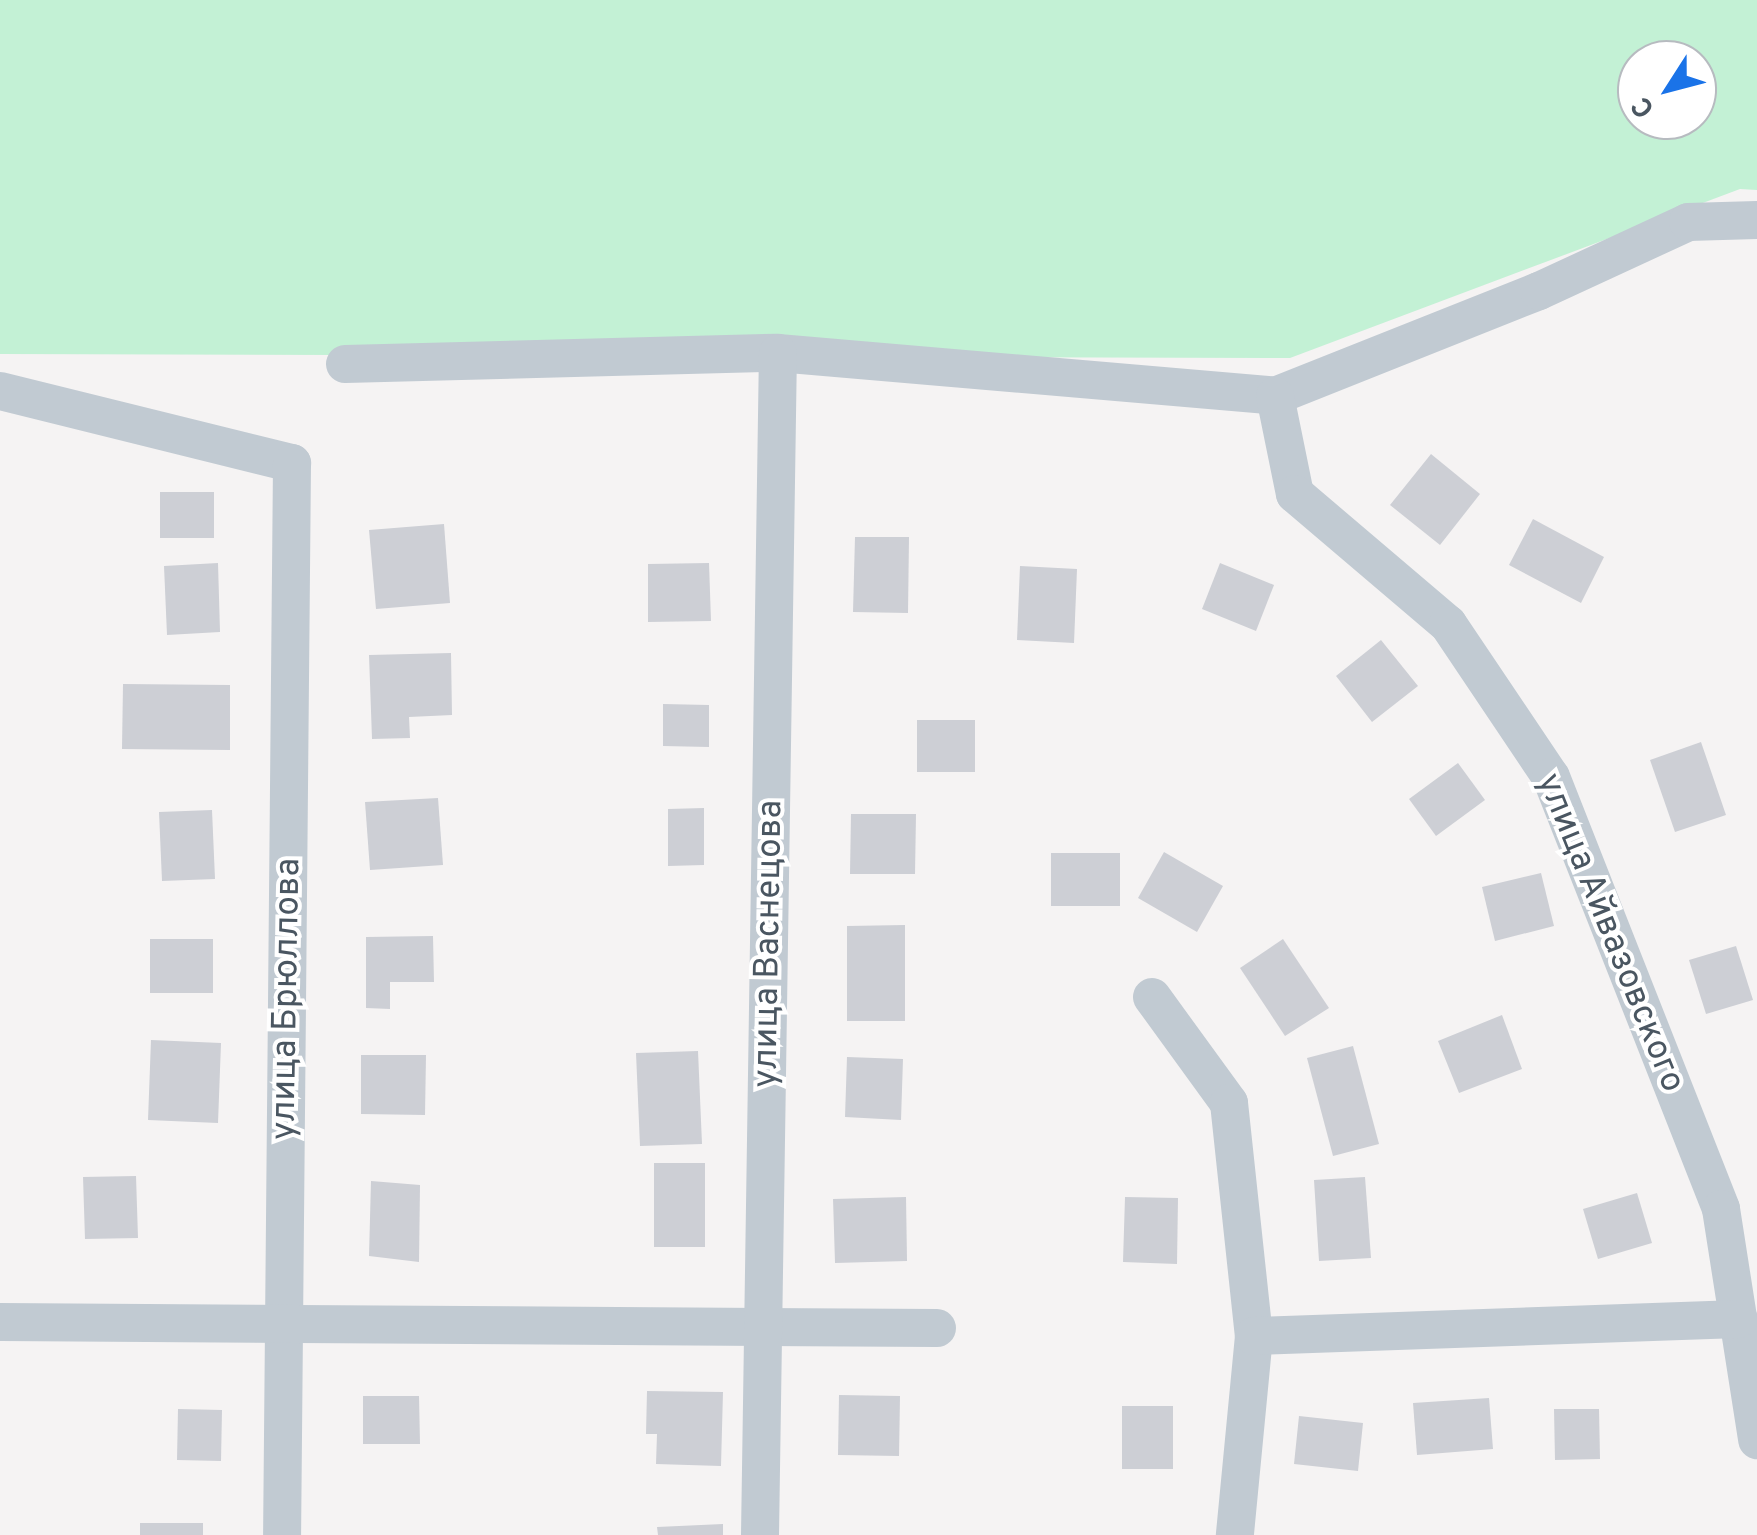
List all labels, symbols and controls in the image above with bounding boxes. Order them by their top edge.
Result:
north arrow [1617,40,1717,140]
text: С [1625,89,1664,124]
street label: улица Айвазовского [1527,767,1693,1099]
street label: улица Васнецова [745,800,793,1088]
street label: улица Брюллова [264,858,310,1140]

